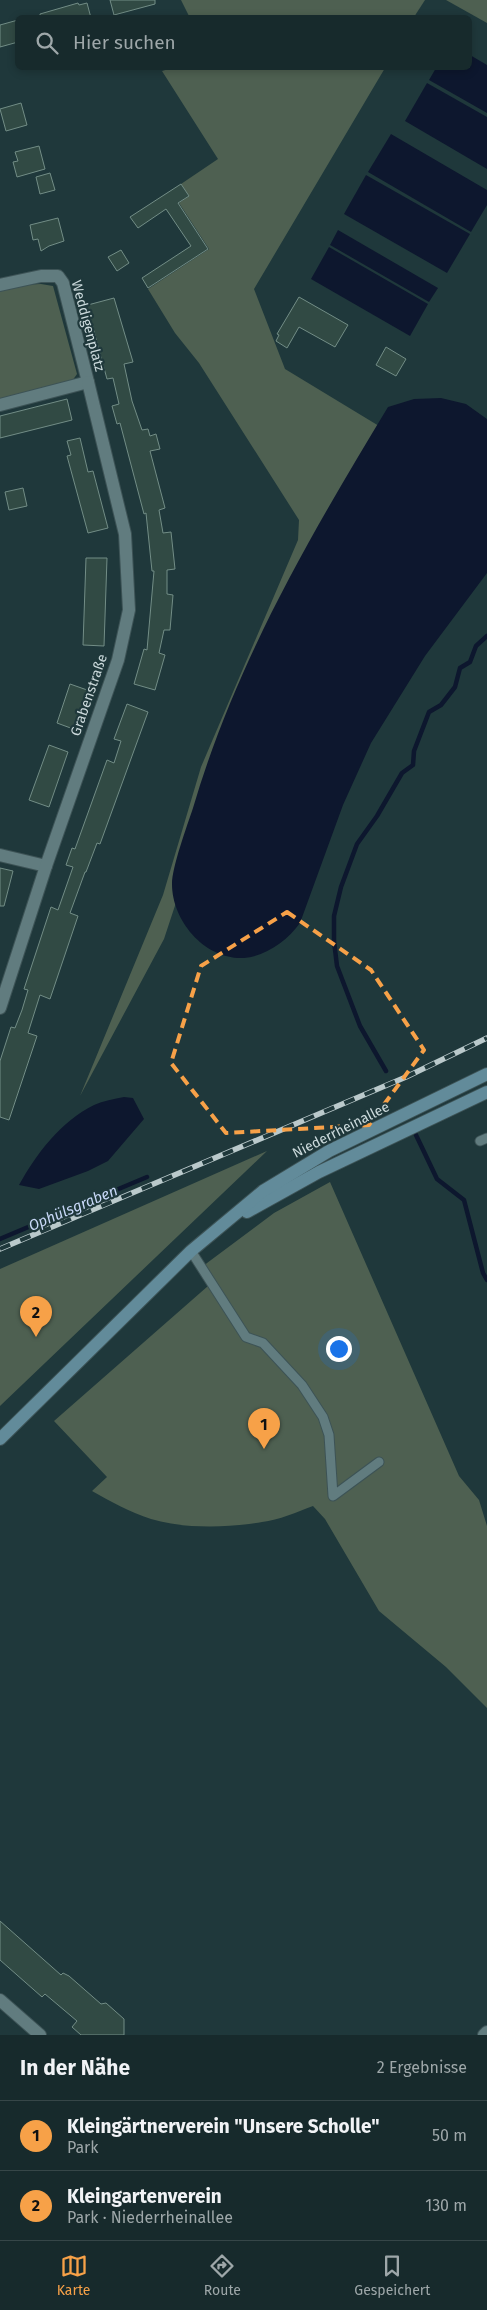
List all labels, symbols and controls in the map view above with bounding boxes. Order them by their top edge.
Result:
search box [15,15,472,70]
icon: search [33,29,61,57]
text: Hier suchen [73,31,176,54]
street label: Weddigenplatz [68,279,108,373]
street label: Grabenstraße [67,652,111,738]
street label: Niederrheinallee [290,1098,392,1162]
water label: Ophülsgraben [26,1181,120,1235]
pin: 2 [20,1296,52,1337]
your location [326,1336,352,1362]
pin: 1 [248,1408,280,1449]
text: In der Nähe [20,2055,130,2081]
text: 2 Ergebnisse [377,2058,467,2077]
text: Kleingärtnerverein "Unsere Scholle" [67,2115,380,2138]
text: 1 [32,2126,40,2145]
text: 50 m [432,2126,467,2145]
text: Park [67,2138,99,2157]
text: Kleingartenverein [67,2185,222,2208]
text: 2 [32,2196,40,2215]
text: 130 m [425,2196,467,2215]
text: Park · Niederrheinallee [67,2208,233,2227]
tab: Karte [57,2252,90,2299]
tab: Route [204,2252,241,2299]
tab: Gespeichert [354,2252,430,2299]

